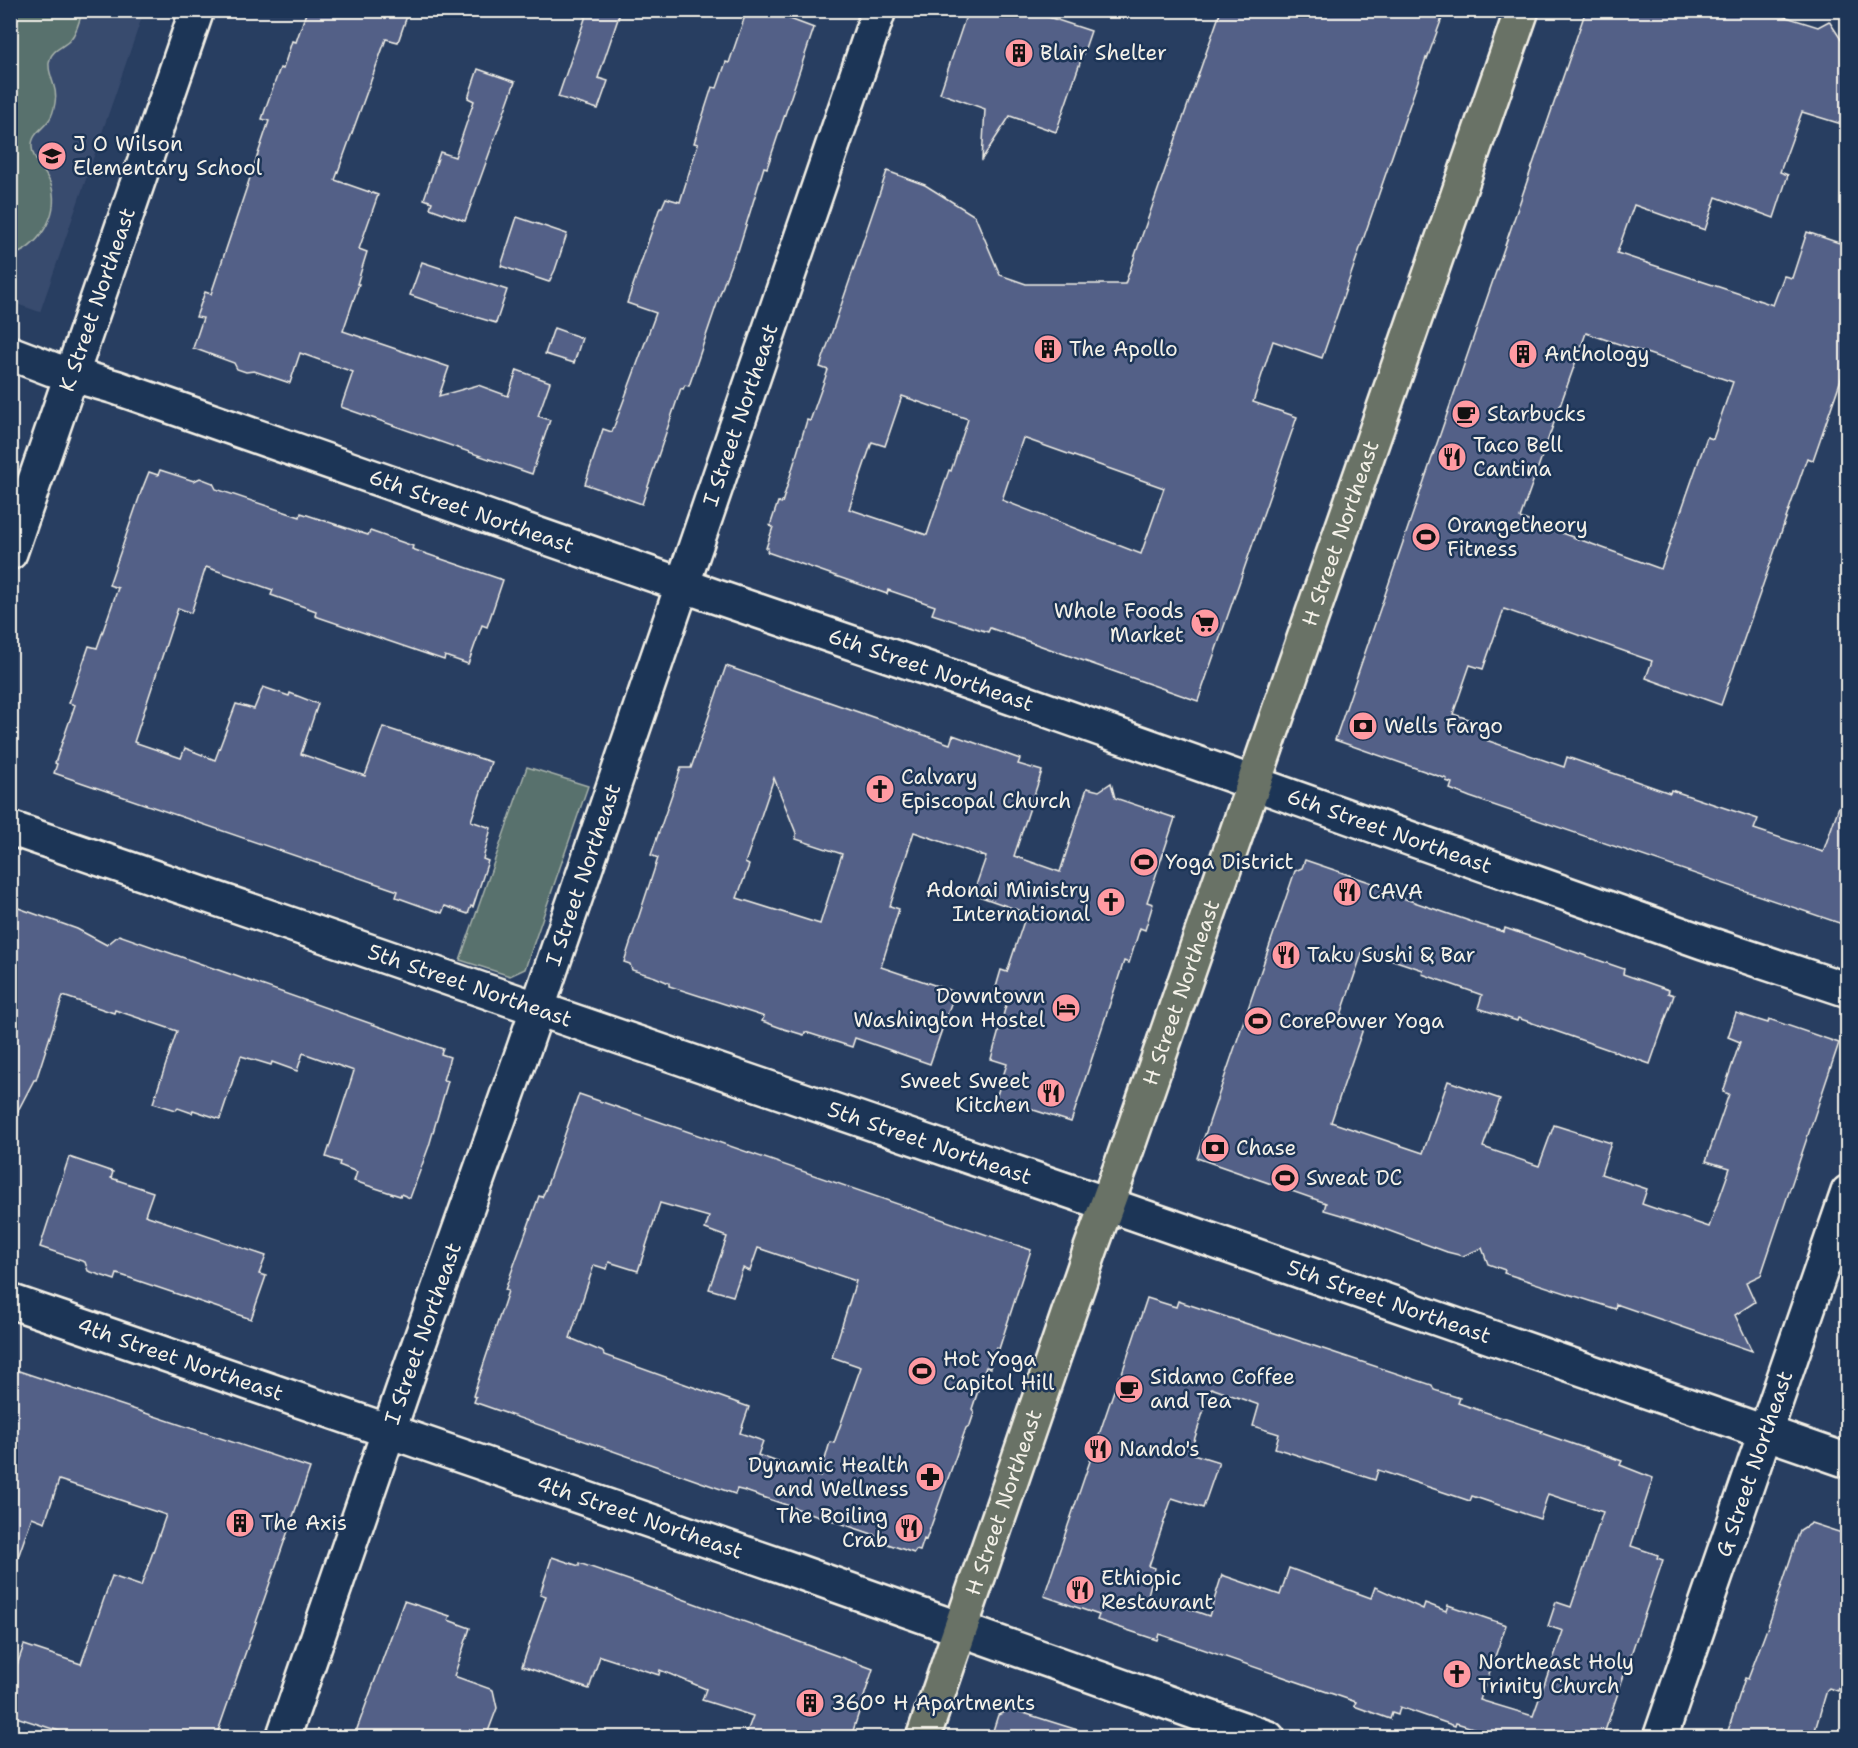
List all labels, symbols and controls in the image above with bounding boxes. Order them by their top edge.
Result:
building icon: Blair Shelter [1003,37,1035,69]
place label: Blair Shelter [1040,39,1167,67]
place label: J O Wilson Elementary School [73,130,263,182]
school or university icon: J O Wilson Elementary School [36,140,68,172]
street label: K Street Northeast [53,204,142,395]
street label: I Street Northeast [696,320,785,510]
building icon: The Apollo [1032,333,1064,365]
place label: The Apollo [1069,335,1178,363]
building icon: Anthology [1507,338,1539,370]
place label: Anthology [1544,340,1650,368]
cafe icon: Starbucks [1450,398,1482,430]
place label: Starbucks [1487,400,1586,428]
place label: Taco Bell Cantina [1473,431,1564,483]
street label: H Street Northeast [1295,437,1386,630]
restaurant icon: Taco Bell Cantina [1436,441,1468,473]
street label: 6th Street Northeast [365,463,578,560]
place label: Orangetheory Fitness [1447,511,1588,563]
sports icon: Orangetheory Fitness [1410,521,1442,553]
place label: Whole Foods Market [1054,597,1184,649]
supermarket icon: Whole Foods Market [1189,607,1221,639]
street label: 6th Street Northeast [824,622,1037,718]
bank icon: Wells Fargo [1347,710,1379,742]
place label: Wells Fargo [1384,712,1503,740]
place label: Calvary Episcopal Church [901,763,1071,815]
church icon: Calvary Episcopal Church [864,773,896,805]
street label: I Street Northeast [539,780,627,970]
street label: 6th Street Northeast [1283,782,1496,880]
sports icon: Yoga District [1128,846,1160,878]
place label: Yoga District [1165,848,1294,876]
place label: Adonai Ministry International [926,876,1091,928]
restaurant icon: CAVA [1331,876,1363,908]
place label: CAVA [1368,878,1423,906]
church icon: Adonai Ministry International [1095,886,1127,918]
street label: H Street Northeast [1136,896,1226,1089]
street label: 5th Street Northeast [364,938,576,1034]
restaurant icon: Taku Sushi & Bar [1270,939,1302,971]
place label: Taku Sushi & Bar [1307,941,1475,969]
place label: Downtown Washington Hostel [853,982,1046,1034]
hotel icon: Downtown Washington Hostel [1050,992,1082,1024]
sports icon: CorePower Yoga [1242,1005,1274,1037]
place label: CorePower Yoga [1279,1007,1444,1035]
place label: Sweet Sweet Kitchen [900,1067,1030,1119]
restaurant icon: Sweet Sweet Kitchen [1035,1077,1067,1109]
street label: 5th Street Northeast [824,1095,1035,1191]
bank icon: Chase [1199,1132,1231,1164]
place label: Chase [1236,1134,1296,1162]
sports icon: Sweat DC [1269,1162,1301,1194]
place label: Sweat DC [1306,1164,1402,1192]
street label: I Street Northeast [378,1239,468,1428]
street label: 5th Street Northeast [1283,1253,1495,1350]
street label: 4th Street Northeast [74,1311,287,1408]
place label: Hot Yoga Capitol Hill [943,1345,1055,1397]
sports icon: Hot Yoga Capitol Hill [906,1355,938,1387]
place label: Sidamo Coffee and Tea [1150,1363,1295,1415]
street label: G Street Northeast [1709,1367,1799,1561]
cafe icon: Sidamo Coffee and Tea [1113,1373,1145,1405]
street label: H Street Northeast [959,1406,1049,1599]
restaurant icon: Nando's [1082,1433,1114,1465]
place label: Nando's [1119,1435,1200,1463]
place label: Dynamic Health and Wellness [748,1451,909,1503]
pharmacy icon: Dynamic Health and Wellness [914,1461,946,1493]
street label: 4th Street Northeast [533,1469,747,1566]
place label: The Boiling Crab [776,1502,888,1554]
building icon: The Axis [224,1507,256,1539]
place label: The Axis [261,1509,347,1537]
restaurant icon: The Boiling Crab [893,1512,925,1544]
place label: Ethiopic Restaurant [1101,1564,1213,1616]
restaurant icon: Ethiopic Restaurant [1064,1574,1096,1606]
place label: Northeast Holy Trinity Church [1478,1648,1634,1700]
church icon: Northeast Holy Trinity Church [1441,1658,1473,1690]
building icon: 360° H Apartments [794,1687,826,1719]
place label: 360° H Apartments [831,1689,1035,1717]

